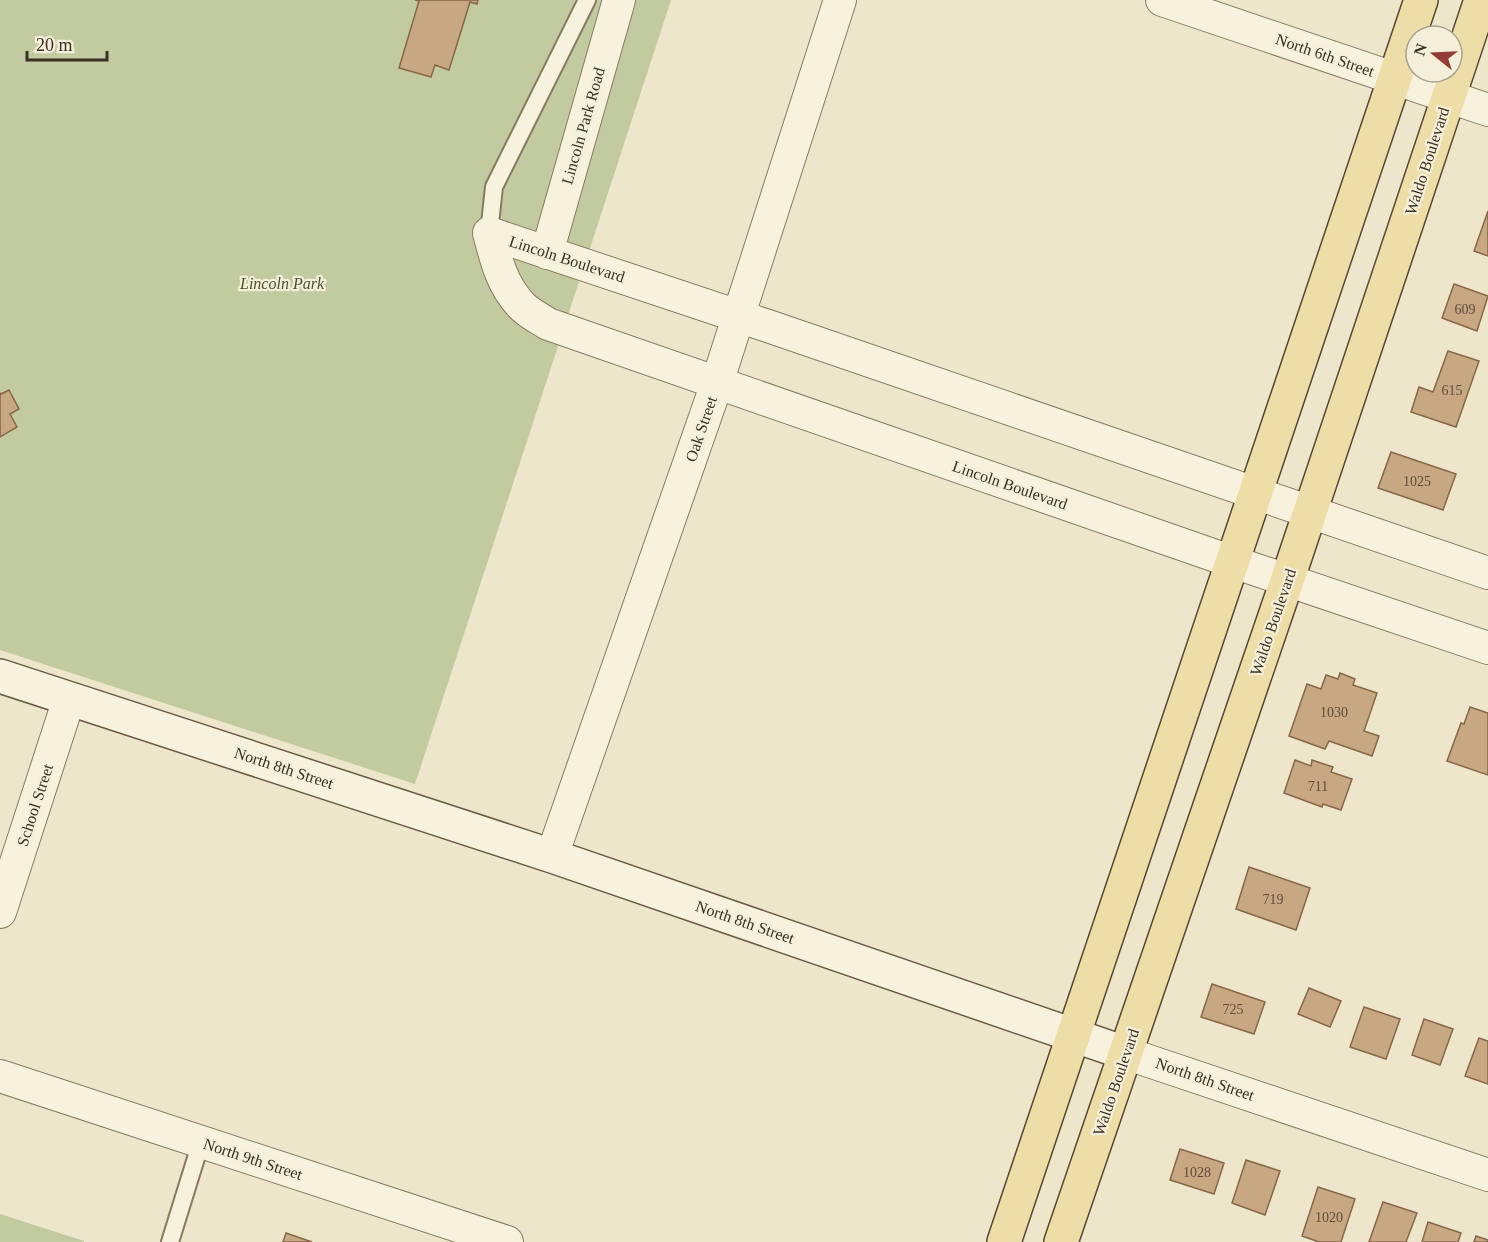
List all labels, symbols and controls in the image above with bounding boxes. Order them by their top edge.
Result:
scale bar [27,24,106,62]
north arrow [1404,24,1464,84]
street label: North 6th Street [1273,30,1377,80]
text: 20 m [36,35,73,55]
text: N [1410,41,1430,58]
street label: Lincoln Park Road [558,66,608,186]
street label: Waldo Boulevard [1402,105,1452,217]
street label: Lincoln Boulevard [507,232,627,286]
park label: Lincoln Park [239,275,325,292]
house number: 609 [1455,302,1476,317]
house number: 615 [1442,383,1463,398]
street label: Oak Street [682,394,720,464]
street label: Lincoln Boulevard [950,457,1070,513]
house number: 1025 [1403,474,1431,489]
street label: Waldo Boulevard [1247,566,1299,678]
house number: 1030 [1320,705,1348,720]
street label: North 8th Street [232,744,336,792]
street label: School Street [14,761,57,848]
house number: 711 [1308,779,1328,794]
house number: 719 [1263,892,1284,907]
street label: North 8th Street [693,897,797,947]
house number: 725 [1223,1002,1244,1017]
street label: Waldo Boulevard [1090,1026,1142,1138]
street label: North 8th Street [1153,1054,1257,1104]
street label: North 9th Street [201,1135,305,1183]
house number: 1028 [1183,1165,1211,1180]
house number: 1020 [1315,1210,1343,1225]

